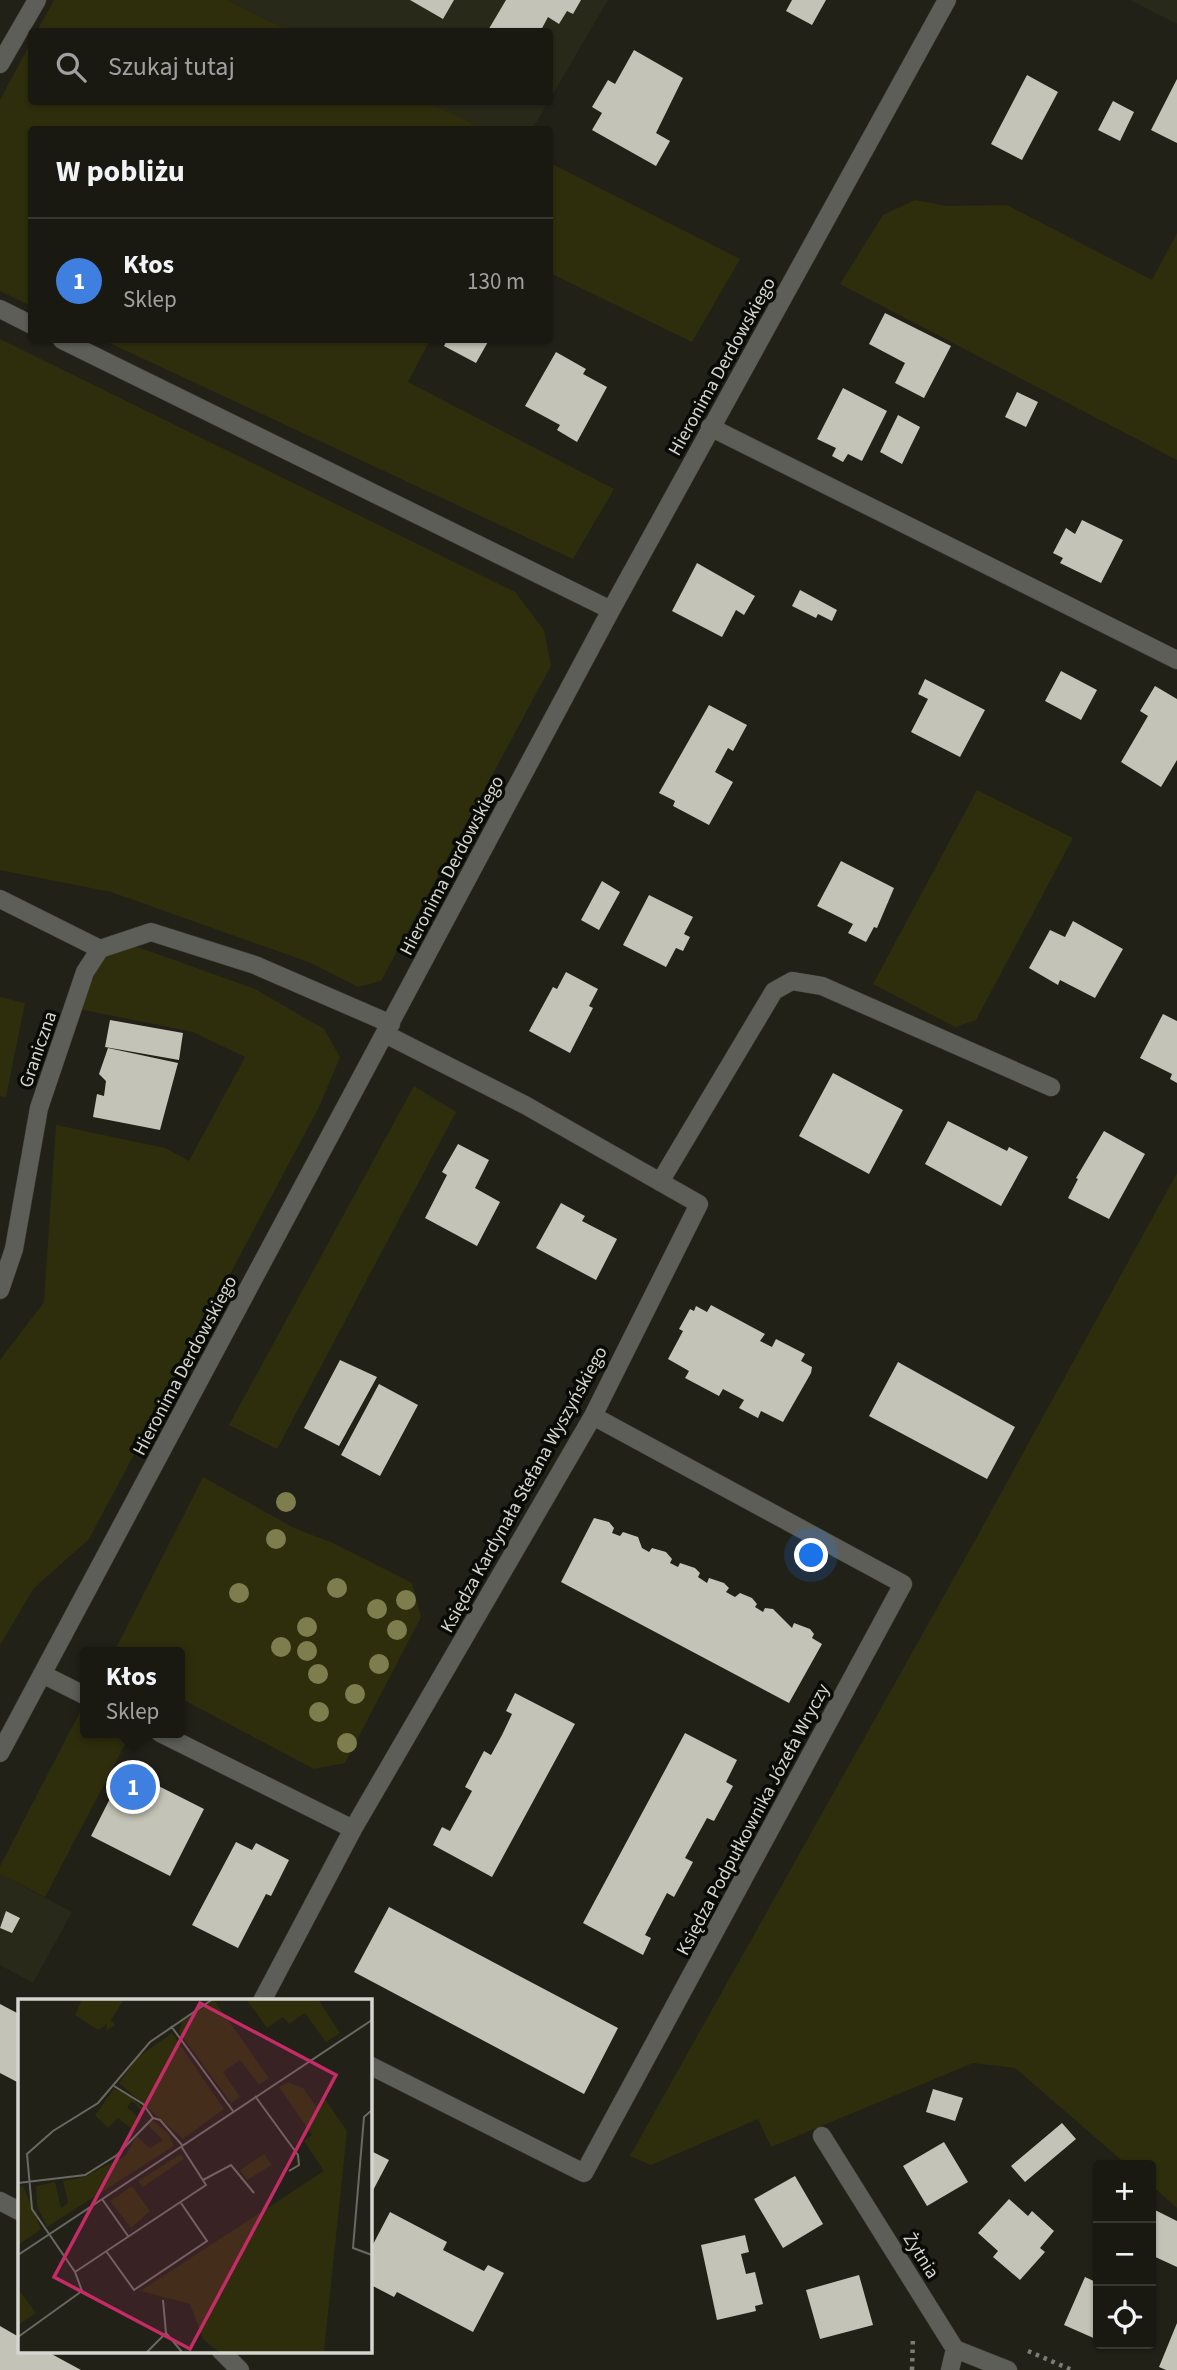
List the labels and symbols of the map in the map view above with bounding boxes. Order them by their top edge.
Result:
street label: Hieronima Derdowskiego [662,273,783,461]
street label: Hieronima Derdowskiego [393,771,511,960]
street label: Graniczna [13,1008,64,1091]
street label: Hieronima Derdowskiego [126,1271,244,1460]
street label: Księdza Kardynała Stefana Wyszyńskiego [434,1342,615,1638]
your location [794,1538,828,1572]
street label: Księdza Podpułkownika Józefa Wryczy [670,1679,837,1960]
pin: 1 [110,1761,156,1813]
inset map [18,1999,371,2352]
street label: Żytnia [896,2227,945,2284]

